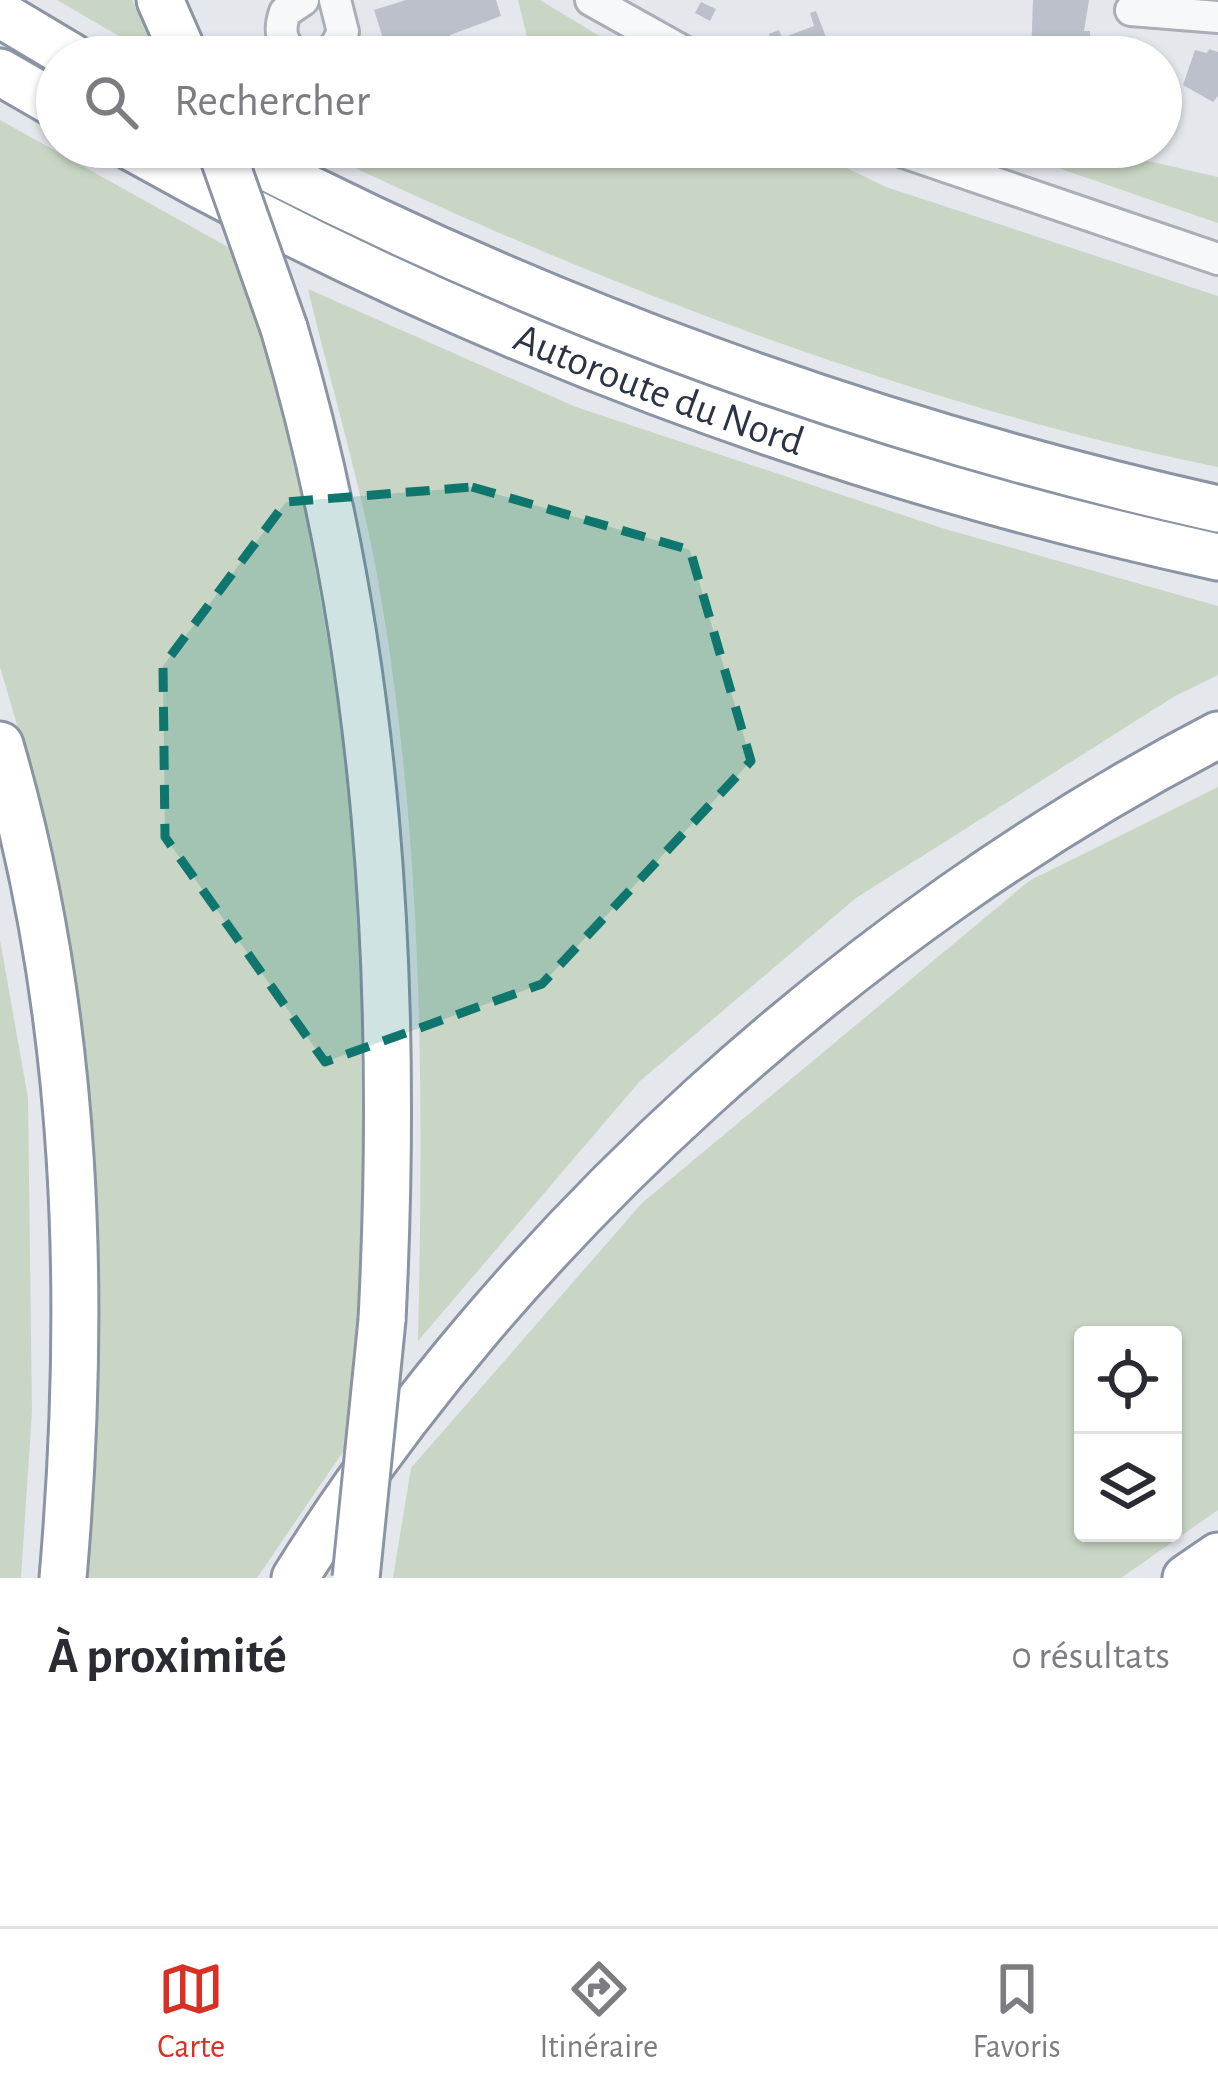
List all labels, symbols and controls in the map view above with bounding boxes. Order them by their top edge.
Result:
search box [36,36,1182,168]
icon: search [78,69,144,135]
text: Rechercher [174,79,370,124]
street label: Autoroute du Nord [508,316,809,463]
map controls [1074,1326,1182,1542]
button: locate [1074,1326,1182,1434]
button: layers [1074,1434,1182,1542]
text: À proximité [48,1631,287,1682]
text: 0 résultats [1011,1637,1170,1676]
tab: Carte [157,1956,225,2068]
tab: Itinéraire [539,1956,658,2068]
tab: Favoris [972,1956,1061,2068]

